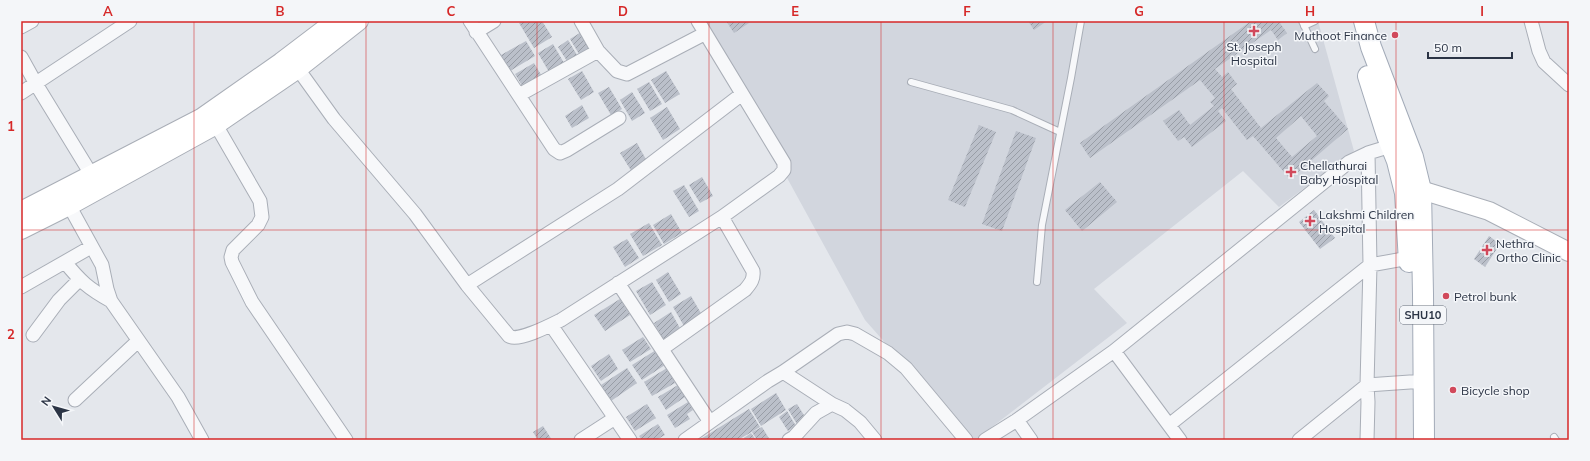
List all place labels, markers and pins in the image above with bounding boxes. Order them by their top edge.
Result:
marker: St. Joseph Hospital [1248,25,1260,37]
place label: Muthoot Finance [1294,28,1387,43]
marker: Muthoot Finance [1390,30,1400,40]
place label: St. Joseph Hospital [1226,39,1282,68]
place label: Chellathurai Baby Hospital [1300,158,1378,187]
marker: Chellathurai Baby Hospital [1285,166,1297,178]
place label: Lakshmi Children Hospital [1319,207,1414,236]
marker: Lakshmi Children Hospital [1304,215,1316,227]
place label: Nethra Ortho Clinic [1496,236,1561,265]
marker: Nethra Ortho Clinic [1481,244,1493,256]
place label: Petrol bunk [1454,289,1518,304]
marker: Petrol bunk [1441,291,1451,301]
place label: Bicycle shop [1461,383,1530,398]
marker: Bicycle shop [1448,385,1458,395]

